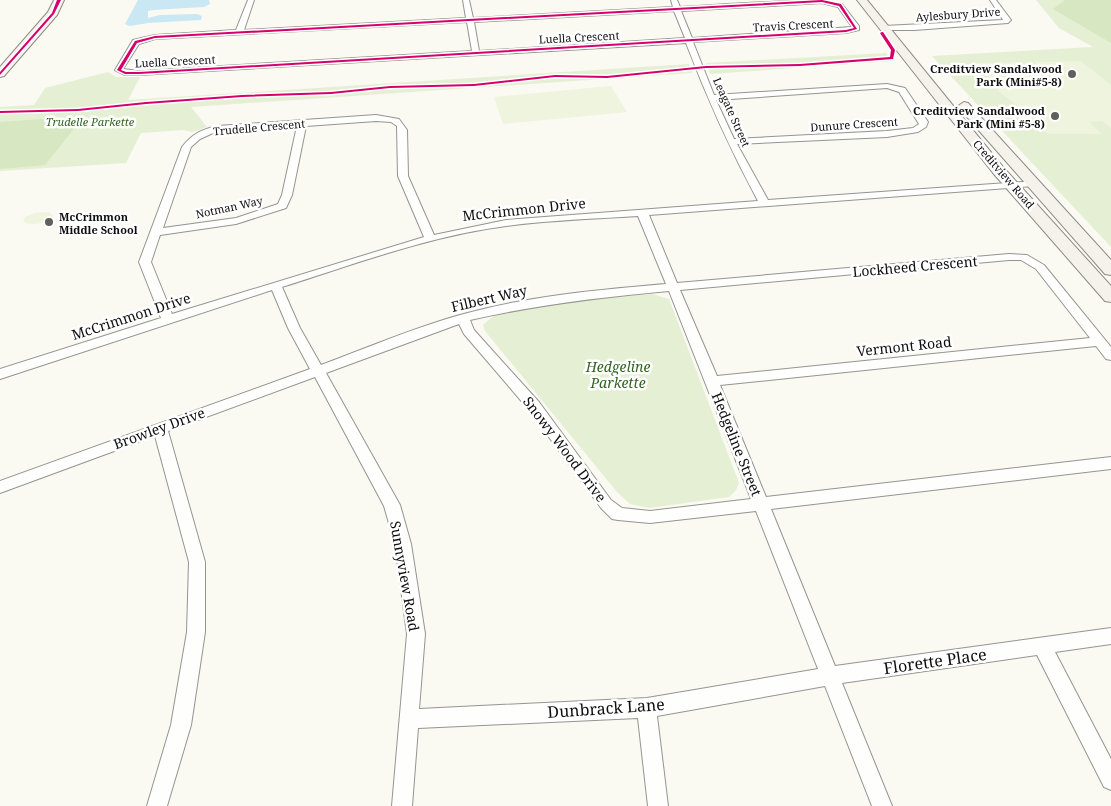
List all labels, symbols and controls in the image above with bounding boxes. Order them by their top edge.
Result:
street label: Aylesbury Drive [915,4,1001,24]
street label: Travis Crescent [752,15,834,35]
street label: Luella Crescent [538,27,620,47]
street label: Luella Crescent [134,51,216,71]
place label: Creditview Sandalwood Park (Mini#5-8) [930,61,1062,89]
marker: Creditview Sandalwood Park (Mini#5-8) [1066,68,1078,80]
street label: Leagate Street [710,75,754,149]
place label: Creditview Sandalwood Park (Mini #5-8) [913,103,1045,131]
marker: Creditview Sandalwood Park (Mini #5-8) [1049,110,1061,122]
street label: Dunure Crescent [810,113,899,135]
park label: Trudelle Parkette [46,114,135,129]
street label: Trudelle Crescent [212,116,306,138]
street label: Creditview Road [970,136,1038,212]
street label: Notman Way [194,192,265,221]
street label: McCrimmon Drive [461,193,587,225]
place label: McCrimmon Middle School [59,209,138,237]
marker: McCrimmon Middle School [43,216,55,228]
street label: Lockheed Crescent [852,251,978,281]
street label: Filbert Way [449,280,529,316]
street label: McCrimmon Drive [69,288,193,344]
street label: Vermont Road [856,332,953,360]
park label: Hedgeline Parkette [585,357,650,392]
street label: Hedgeline Street [708,389,766,499]
street label: Snowy Wood Drive [519,392,611,506]
street label: Browley Drive [111,403,207,453]
street label: Sunnyview Road [386,519,424,633]
street label: Florette Place [882,643,988,679]
street label: Dunbrack Lane [547,693,665,723]

